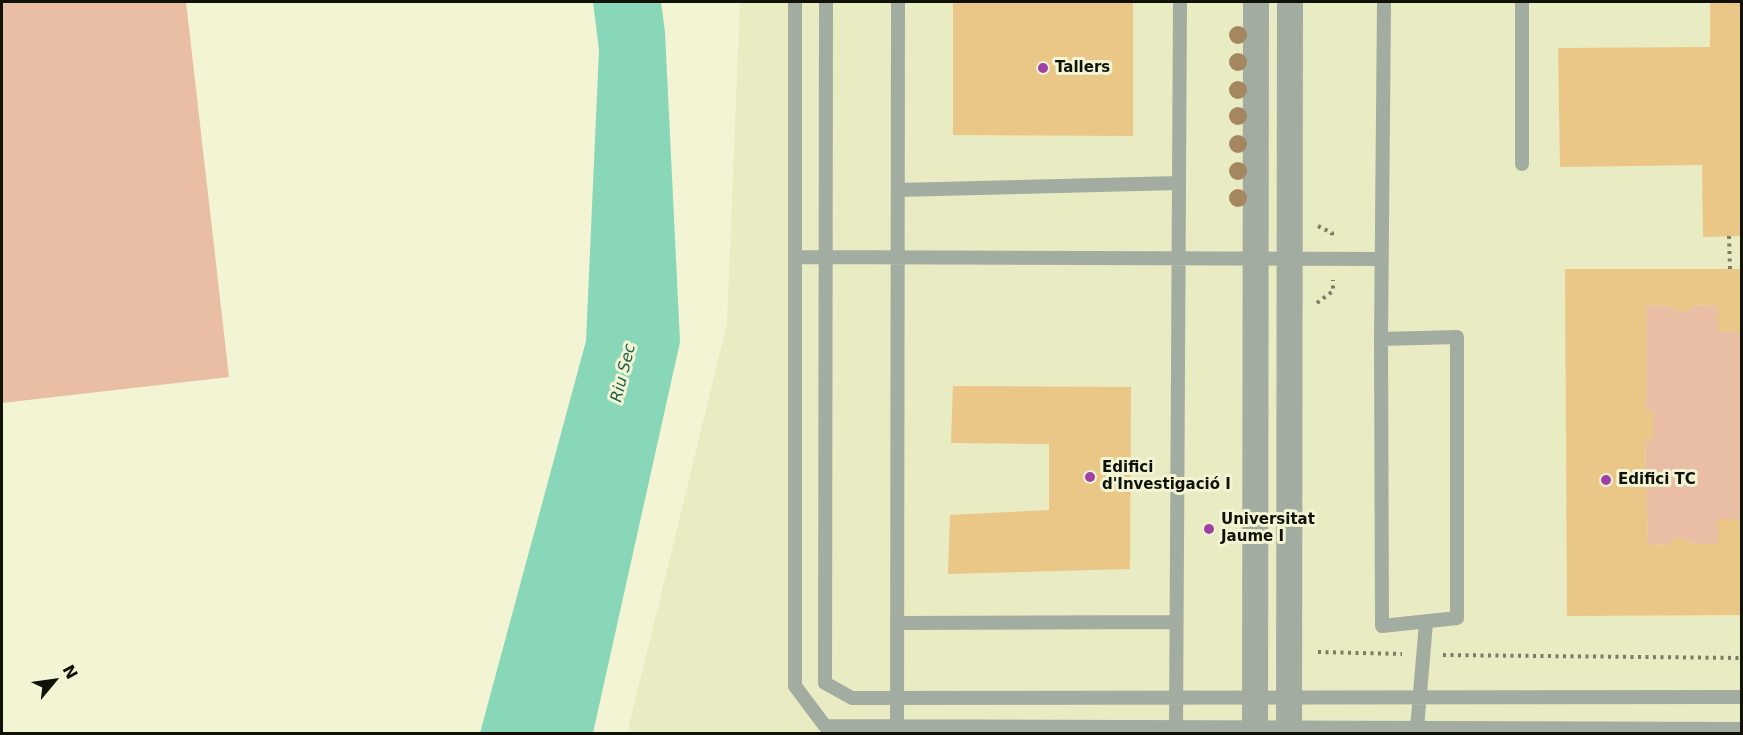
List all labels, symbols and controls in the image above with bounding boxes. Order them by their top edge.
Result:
place label: Tallers [1055,59,1110,77]
marker: Tallers [1036,61,1050,75]
water label: Riu Sec [607,342,641,404]
place label: Edifici d'Investigació I [1102,459,1231,494]
marker: Edifici d'Investigació I [1083,470,1097,484]
place label: Edifici TC [1618,471,1696,489]
marker: Edifici TC [1599,473,1613,487]
place label: Universitat Jaume I [1221,511,1315,546]
marker: Universitat Jaume I [1202,522,1216,536]
north arrow [24,651,84,711]
text: N [59,662,82,682]

